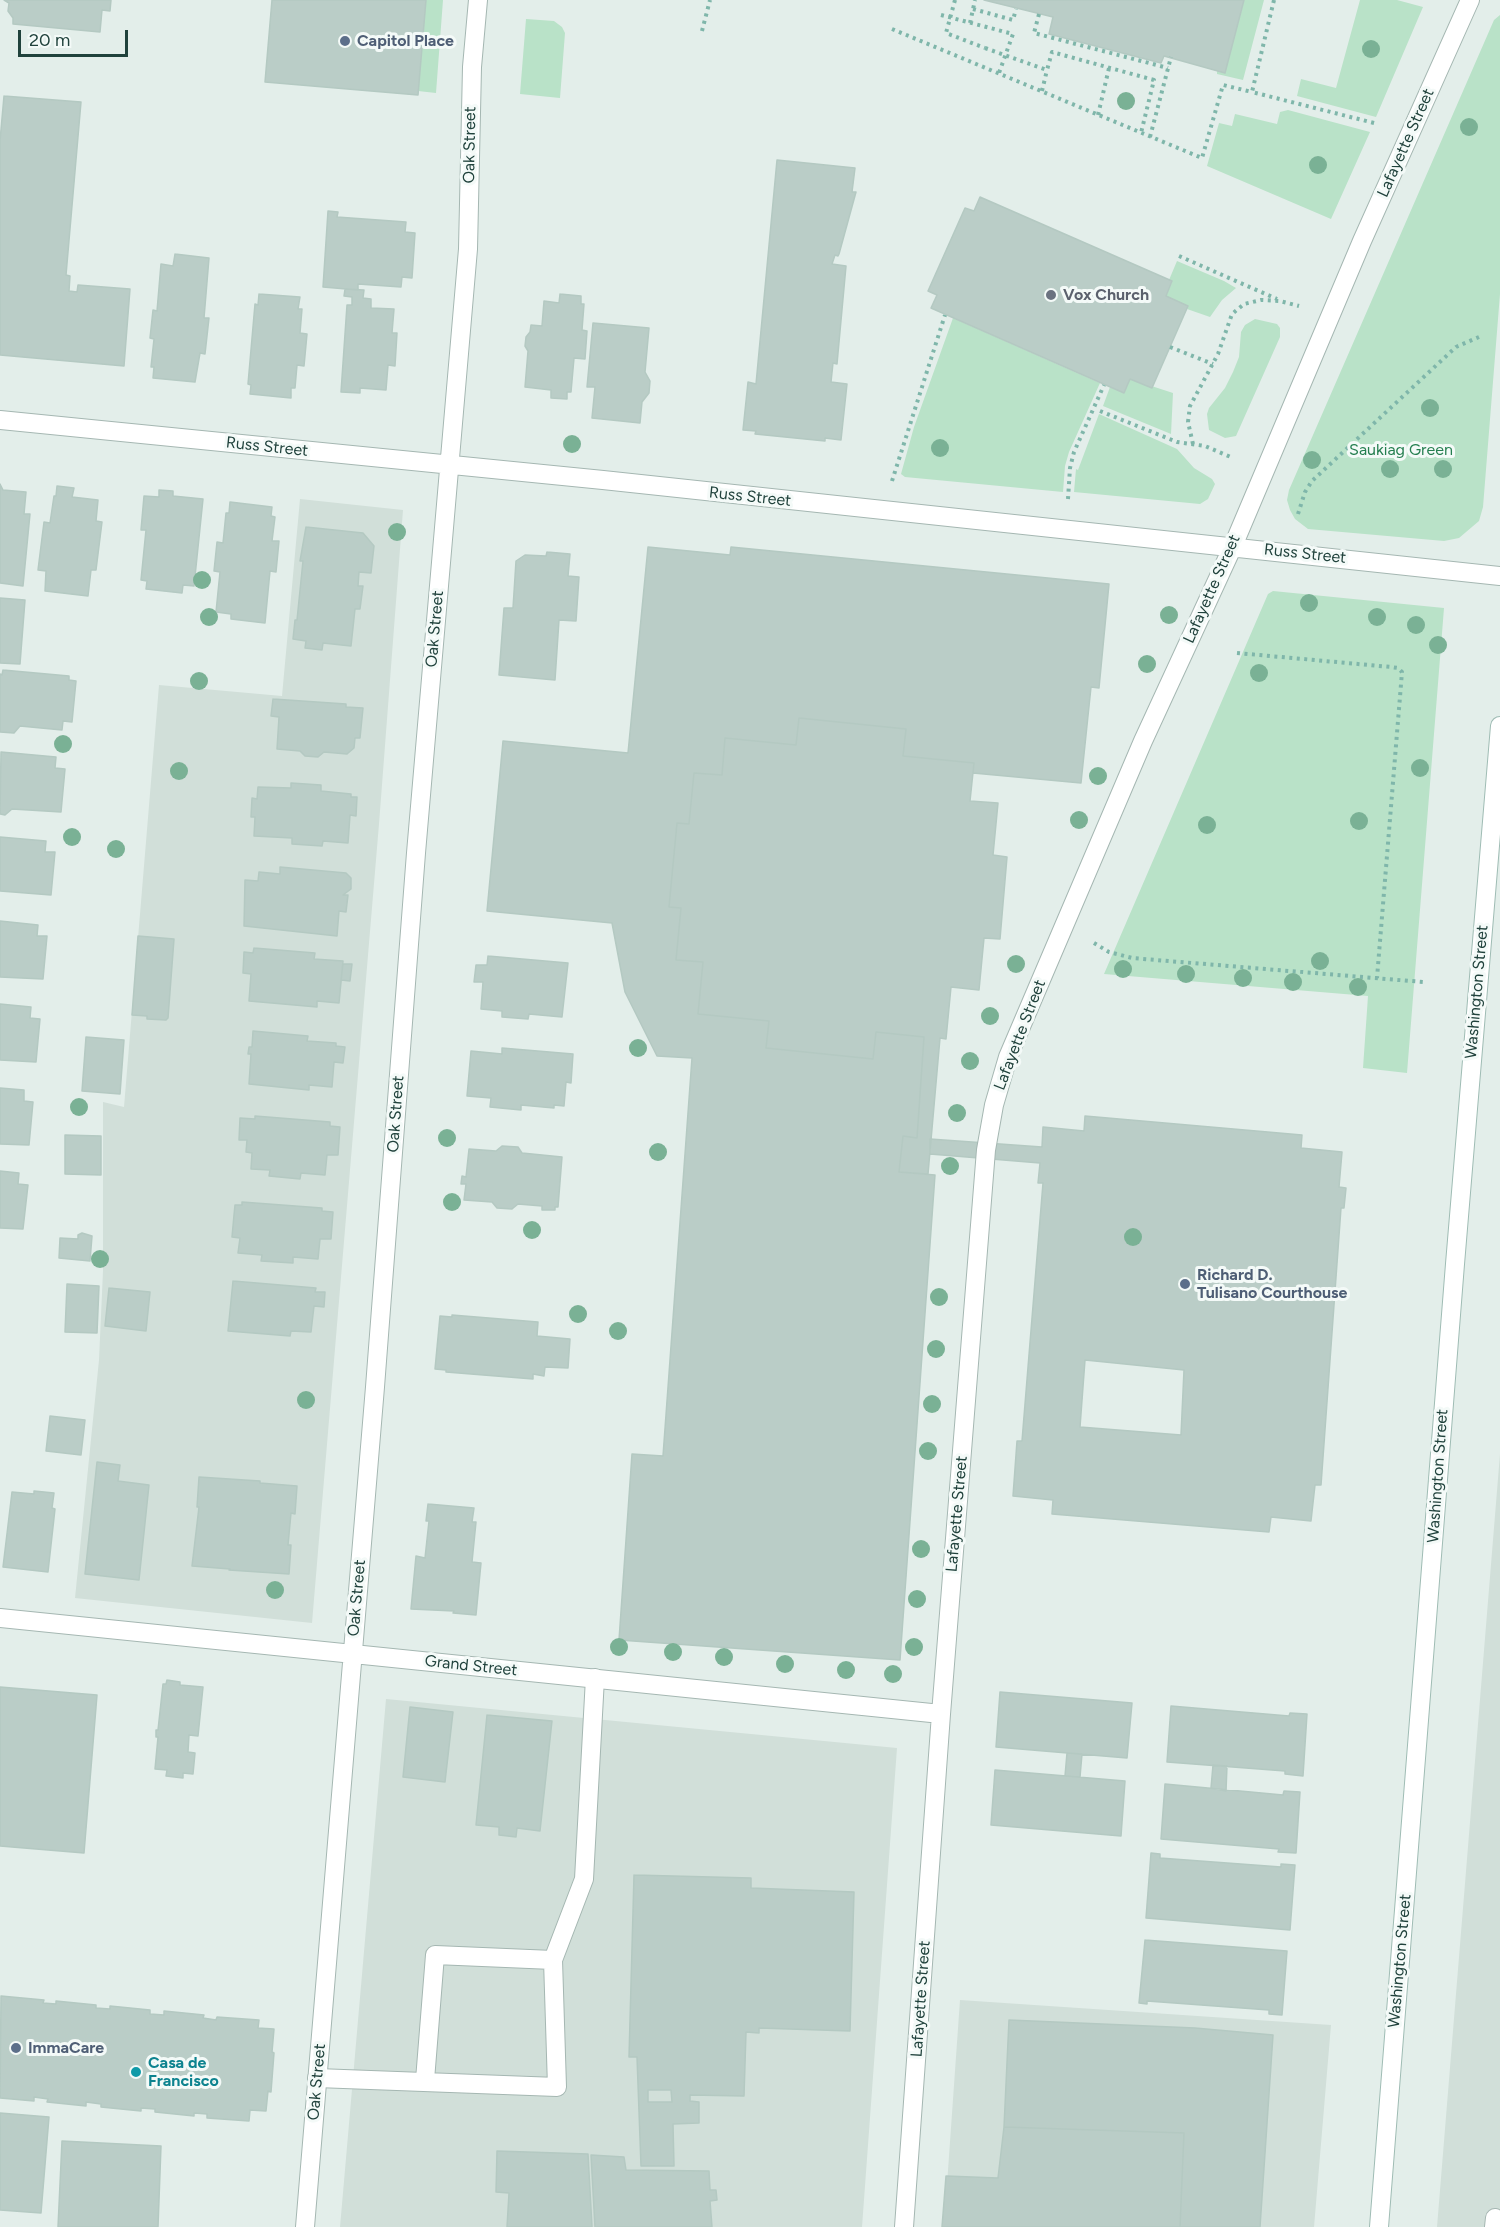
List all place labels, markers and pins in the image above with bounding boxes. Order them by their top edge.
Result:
place label: Capitol Place [357,31,454,51]
marker: Capitol Place [338,34,352,48]
place label: Vox Church [1063,285,1149,305]
marker: Vox Church [1044,288,1058,302]
place label: Richard D. Tulisano Courthouse [1197,1265,1347,1303]
marker: Richard D. Tulisano Courthouse [1178,1277,1192,1291]
place label: ImmaCare [28,2038,104,2058]
marker: ImmaCare [9,2041,23,2055]
place label: Casa de Francisco [148,2053,219,2091]
marker: Casa de Francisco [129,2065,143,2079]

